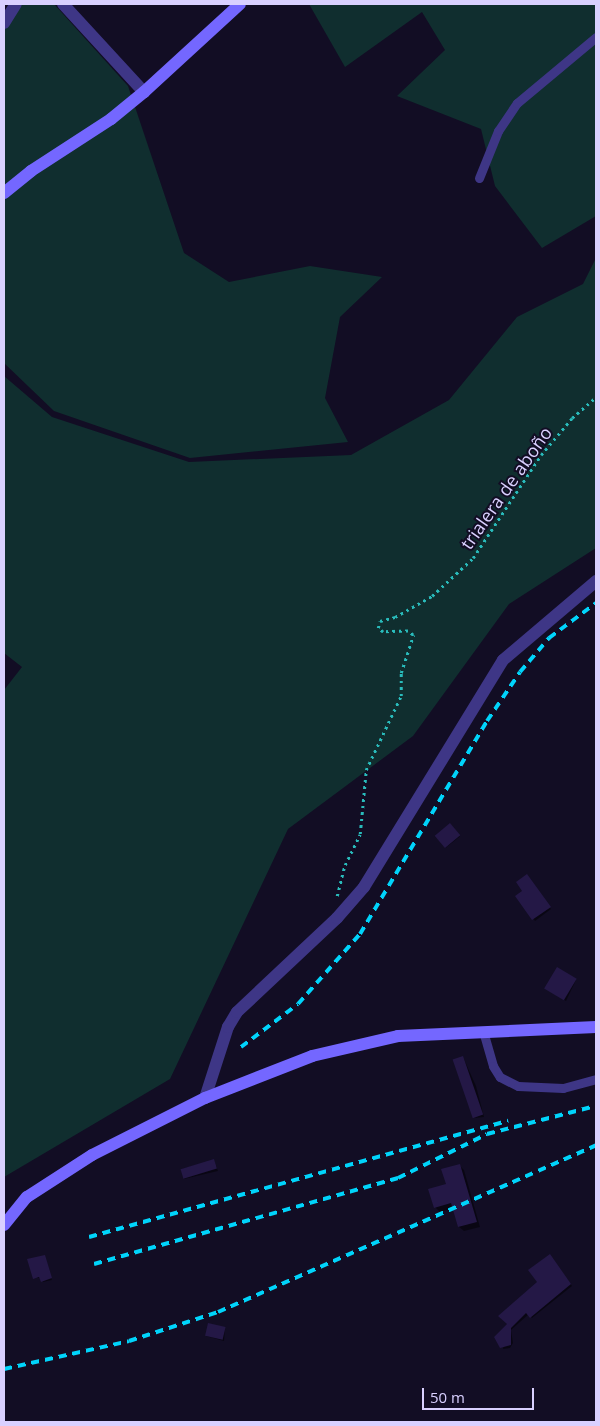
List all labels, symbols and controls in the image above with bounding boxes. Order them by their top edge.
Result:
street label: trialera de aboño [456,423,556,553]
scale bar [425,1378,538,1410]
text: 50 m [430,1387,465,1407]

